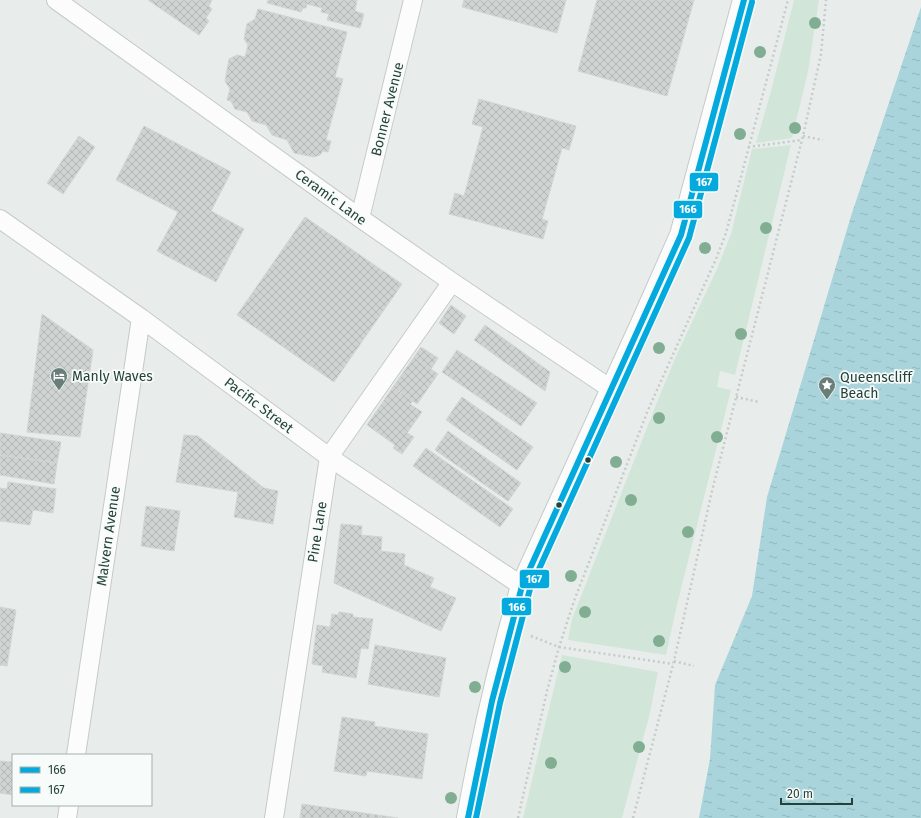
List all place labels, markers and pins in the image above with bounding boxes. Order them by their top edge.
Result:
hotel icon: Manly Waves [49,366,69,391]
place label: Manly Waves [72,368,153,385]
place label: Queenscliff Beach [840,369,913,402]
place icon: Queenscliff Beach [817,375,837,400]
unlabelled marker [583,455,593,465]
unlabelled marker [554,500,564,510]

